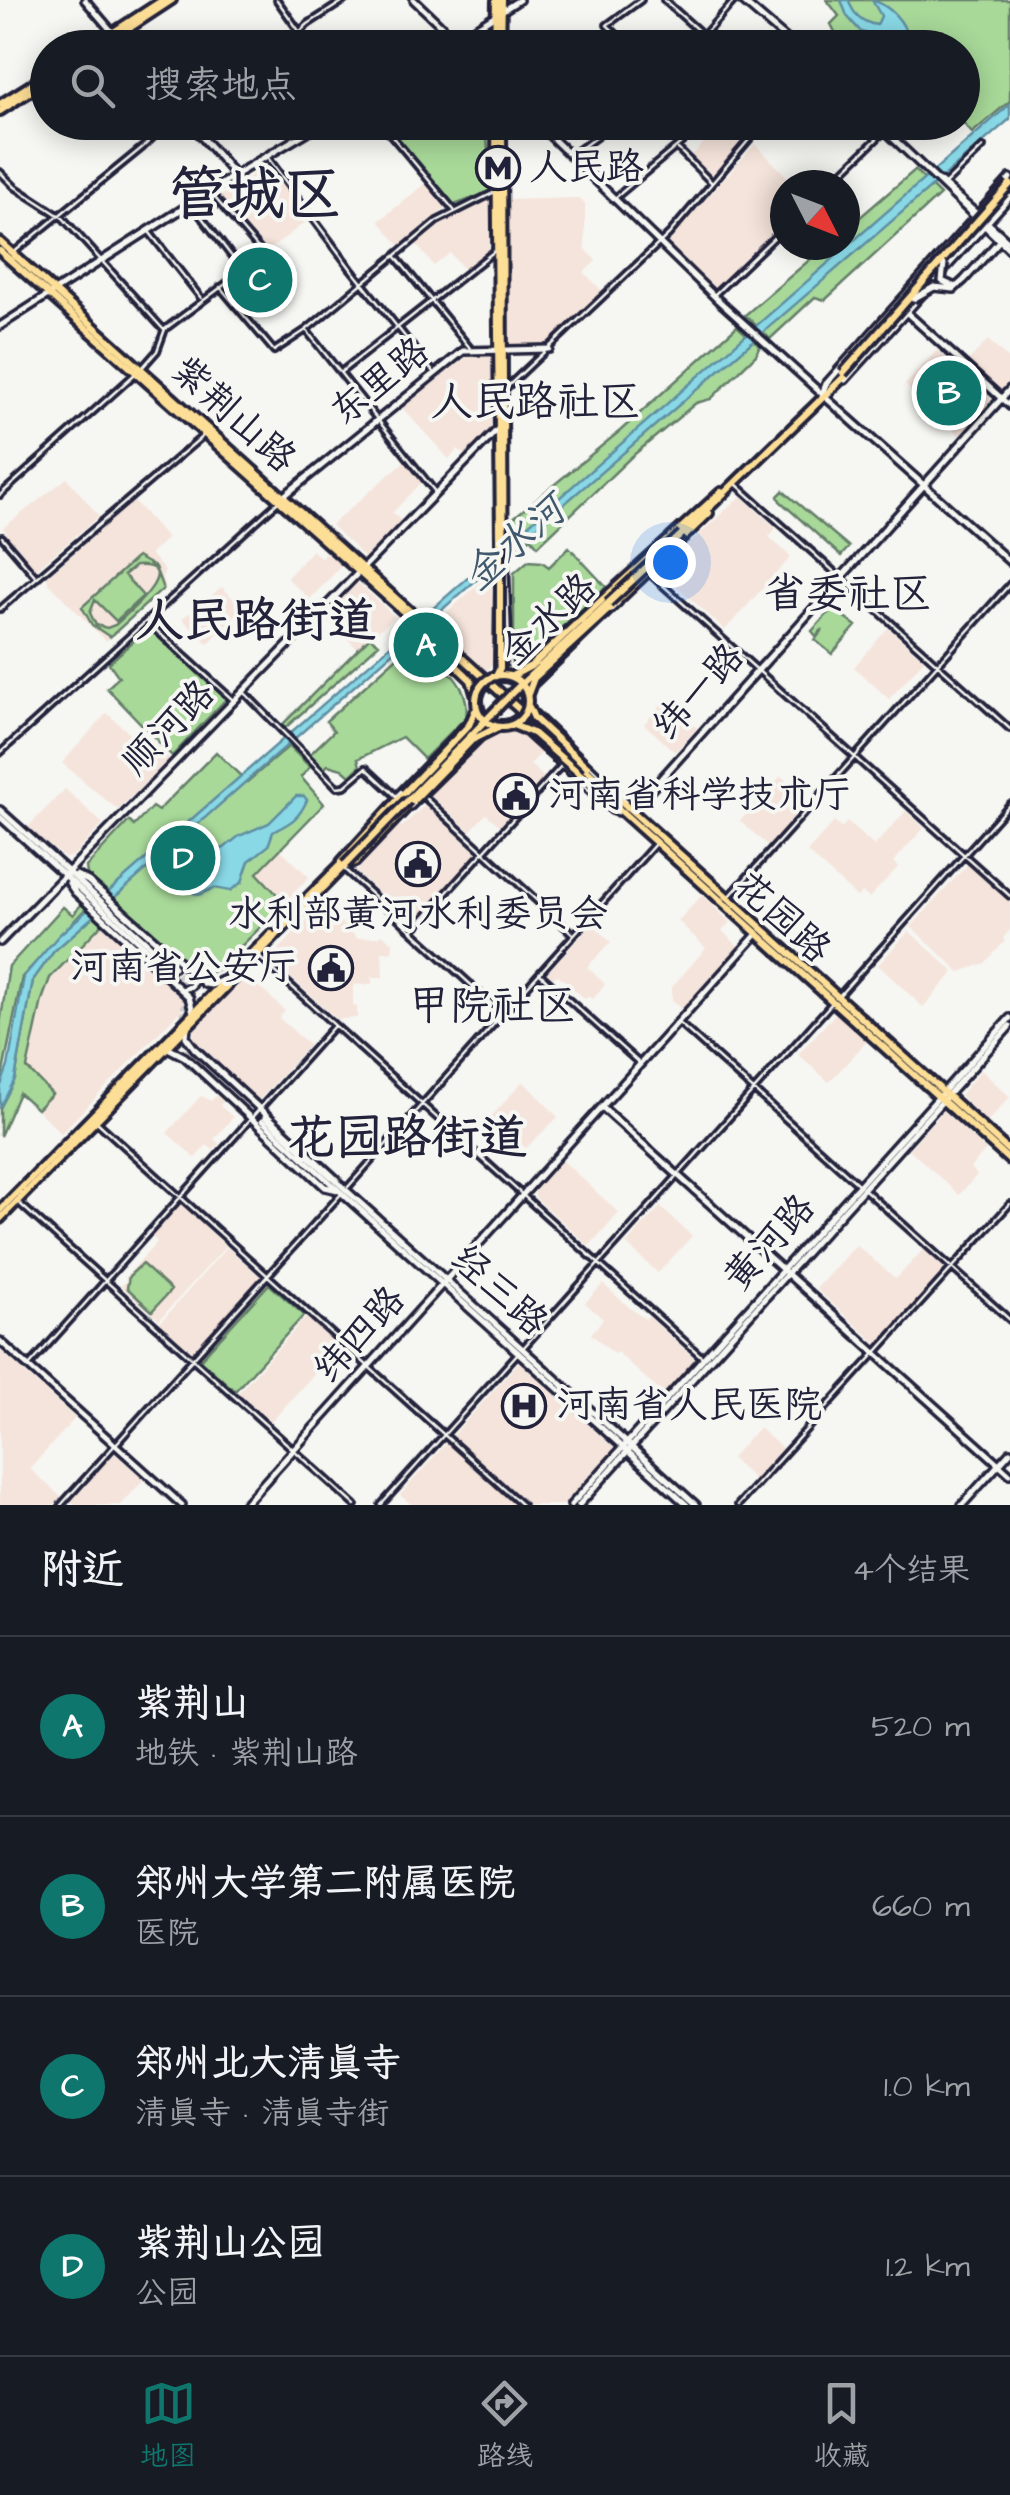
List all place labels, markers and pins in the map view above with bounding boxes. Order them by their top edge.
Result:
place label: 人民路 [530,142,644,194]
metro station icon: 人民路 [475,145,521,191]
pin: C [228,242,292,318]
pin: B [916,356,982,430]
pin: A [394,608,458,682]
place label: 河南省科学技术厅 [548,770,852,822]
public building icon: 河南省科学技术厅 [493,773,539,819]
pin: D [150,820,216,896]
public building icon: 水利部黄河水利委员会 [395,841,441,887]
place label: 水利部黄河水利委员会 [228,889,608,941]
place label: 河南省公安厅 [70,942,298,994]
public building icon: 河南省公安厅 [308,945,354,991]
place label: 河南省人民医院 [556,1380,822,1432]
hospital icon: 河南省人民医院 [501,1383,547,1429]

